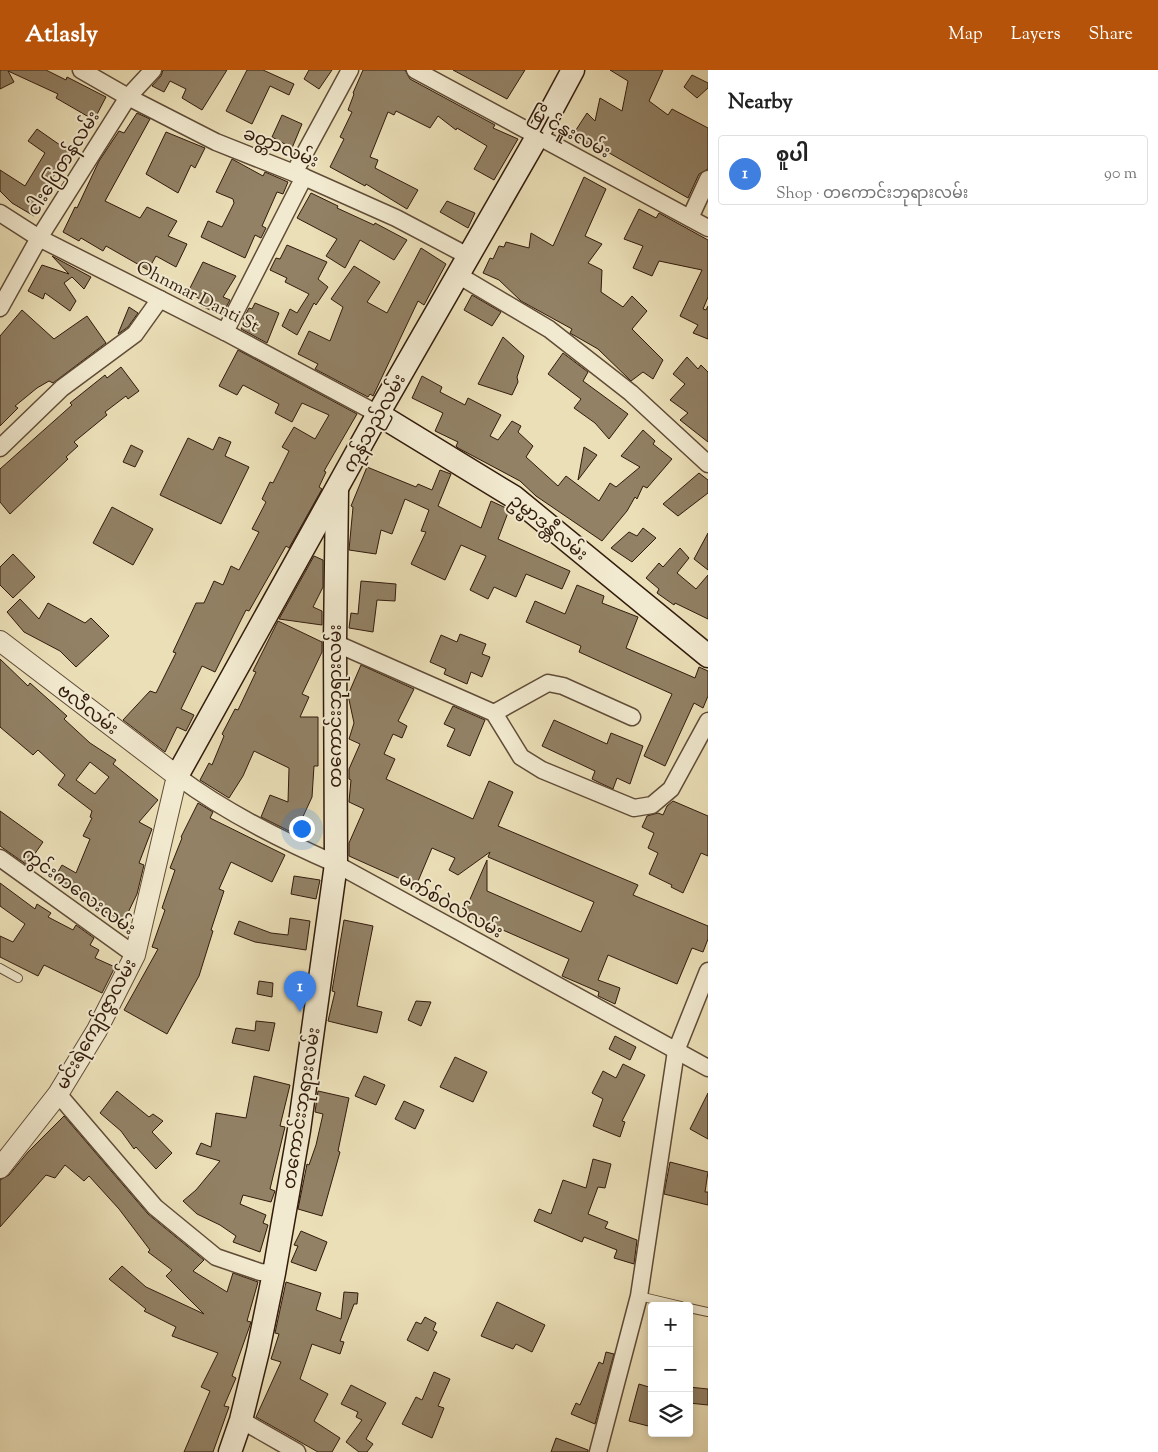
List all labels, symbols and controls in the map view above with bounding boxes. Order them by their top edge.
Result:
text: Atlasly [25,18,98,52]
text: Map [948,22,983,48]
text: Layers [1011,22,1061,48]
text: Share [1089,22,1133,48]
text: Nearby [728,88,793,118]
street label: မြိုင်နူးလမ်း [524,99,616,166]
street label: ငါးပြေတန်လမ်း [20,106,107,222]
street label: ခတ္တာလမ်း [239,120,323,176]
text: စူပါ [776,143,809,170]
text: 1 [742,163,748,186]
text: 90 m [1104,163,1137,186]
text: Shop · တကောင်းဘုရားလမ်း [776,183,968,206]
street label: Ohnmar Danti St [131,256,263,340]
street label: ကုန်သည်လမ်း [336,369,414,478]
street label: ဥမ္မာဒန္တီလမ်း [503,487,594,569]
street label: တကောင်းဘုရားလမ်း [322,624,350,788]
street label: ဗလီလမ်း [51,676,125,742]
your location [289,816,315,842]
street label: ကွင်းကလေးလမ်း [16,841,141,943]
street label: မက်စ်ဝဲလ်လမ်း [393,866,508,946]
street label: မင်းရဲကျော်ဇွာလမ်း [49,954,144,1095]
pin: 1 [284,971,316,1012]
street label: တကောင်းဘုရားလမ်း [275,1025,329,1191]
map controls [648,1302,693,1437]
button: + [648,1302,693,1347]
button: − [648,1347,693,1392]
button: layers [648,1392,693,1437]

